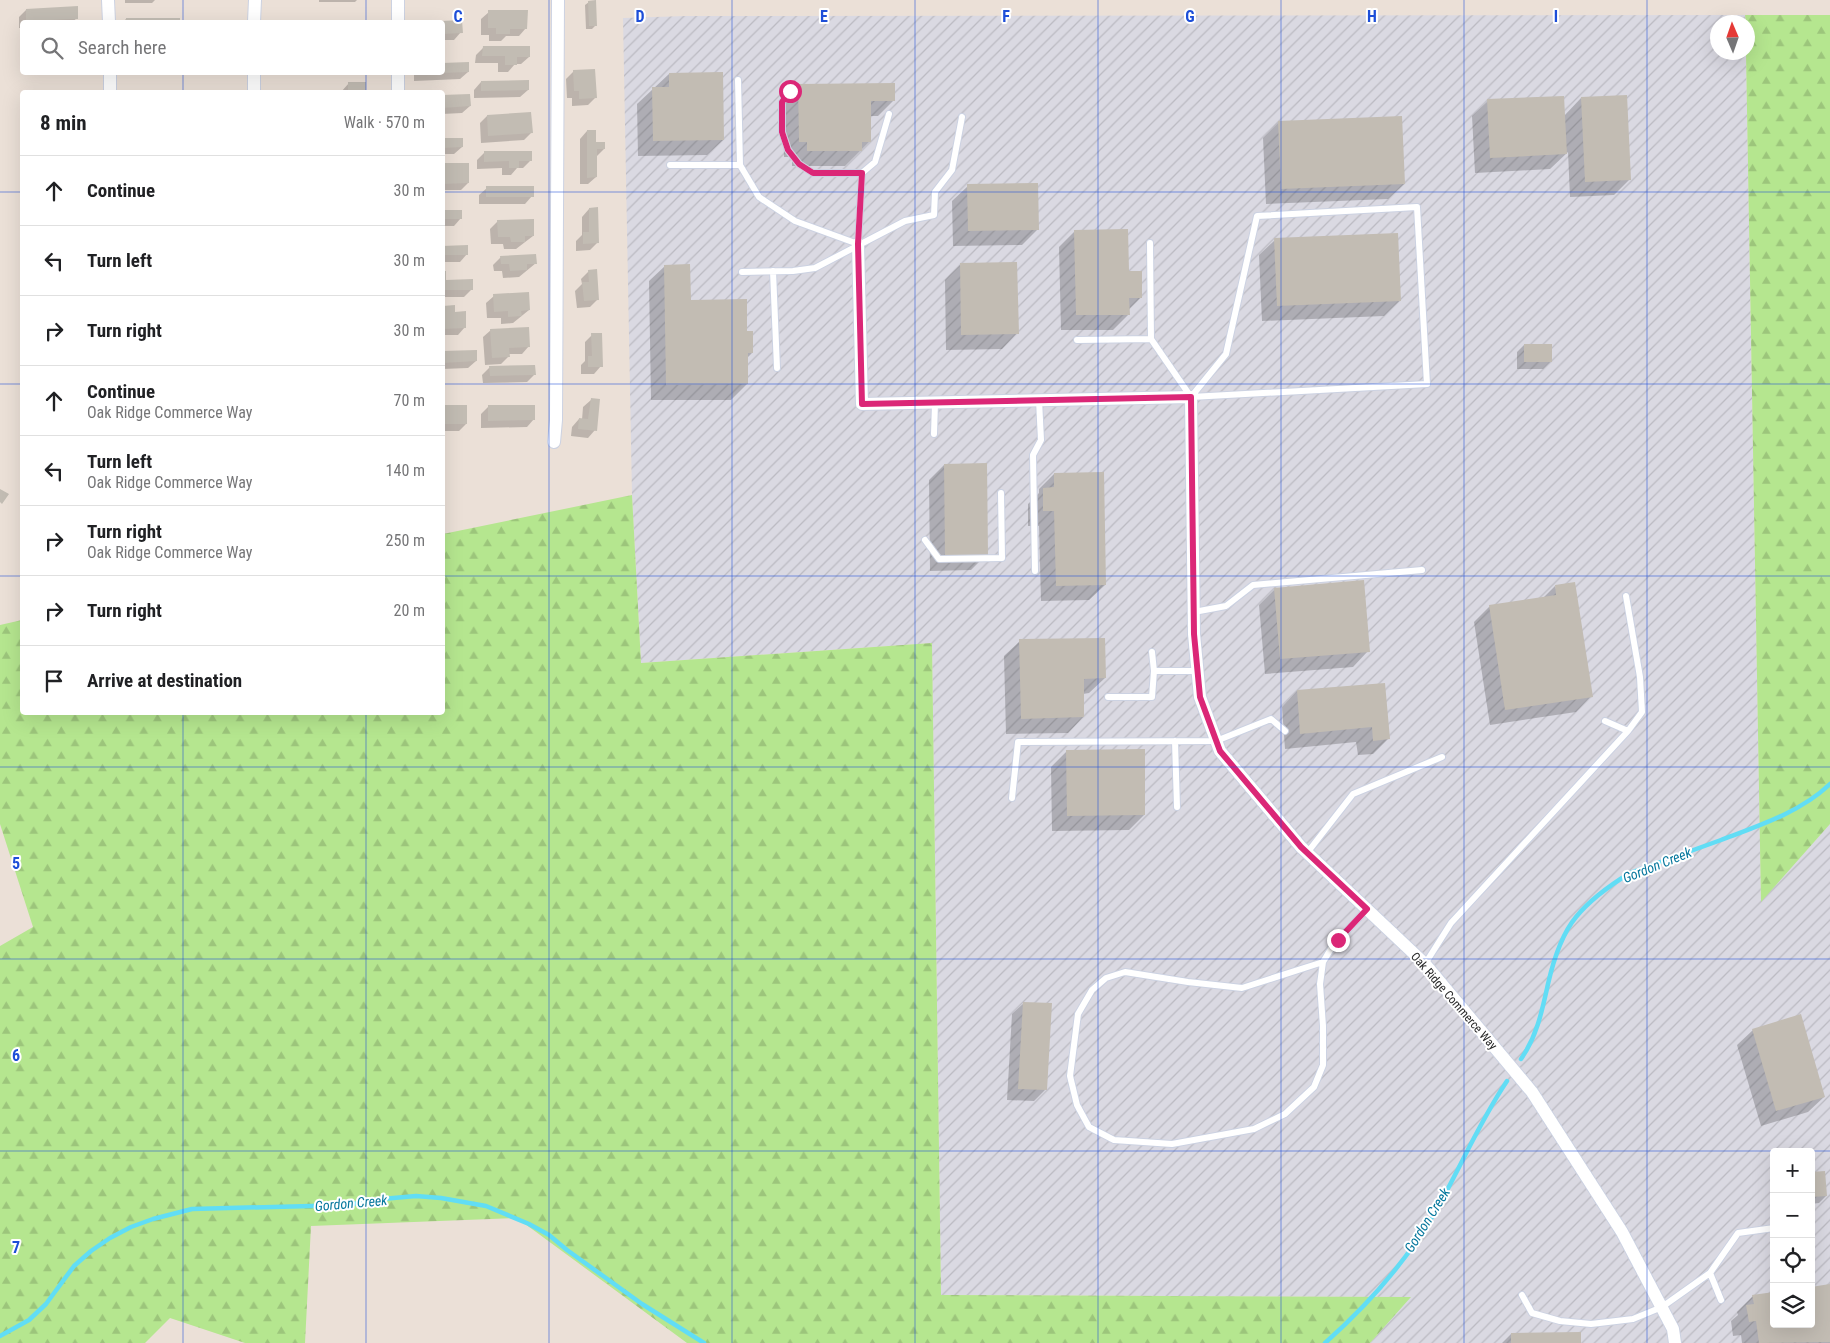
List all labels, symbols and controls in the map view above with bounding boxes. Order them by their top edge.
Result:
text: C [453,7,463,26]
text: D [635,7,645,26]
text: E [820,7,828,26]
text: F [1002,7,1010,26]
text: G [1185,7,1195,26]
text: H [1367,7,1377,26]
text: I [1554,7,1558,26]
north arrow [1710,15,1755,60]
search box [20,20,445,75]
icon: search [38,34,66,62]
text: Search here [78,36,166,59]
route start [779,80,802,103]
text: 8 min [40,111,87,135]
text: Walk · 570 m [344,113,425,132]
icon: ahead [40,177,68,205]
text: Continue [87,179,155,202]
text: 30 m [393,181,425,200]
icon: left [40,247,68,275]
text: Turn left [87,249,152,272]
text: 30 m [393,251,425,270]
icon: right [40,317,68,345]
text: Turn right [87,319,162,342]
text: 30 m [393,321,425,340]
text: Continue [87,380,155,403]
icon: ahead [40,387,68,415]
text: 70 m [393,391,425,410]
text: Oak Ridge Commerce Way [87,403,252,422]
text: Turn left [87,450,152,473]
icon: left [40,457,68,485]
text: 140 m [386,461,425,480]
text: Oak Ridge Commerce Way [87,473,252,492]
text: Turn right [87,520,162,543]
icon: right [40,527,68,555]
text: 250 m [386,531,425,550]
text: Oak Ridge Commerce Way [87,543,252,562]
icon: right [40,597,68,625]
text: Turn right [87,599,162,622]
text: 20 m [393,601,425,620]
icon: arrive [40,667,68,695]
text: Arrive at destination [87,669,242,692]
water label: Gordon Creek [1620,844,1695,886]
text: 5 [12,854,20,873]
route end [1327,929,1350,952]
street label: Oak Ridge Commerce Way [1408,950,1500,1052]
text: 6 [12,1046,20,1065]
map controls [1770,1148,1815,1328]
button: + [1770,1148,1815,1193]
water label: Gordon Creek [1401,1184,1454,1255]
water label: Gordon Creek [314,1192,389,1214]
button: − [1770,1193,1815,1238]
text: 7 [12,1238,20,1257]
button: locate [1770,1238,1815,1283]
button: layers [1770,1283,1815,1328]

